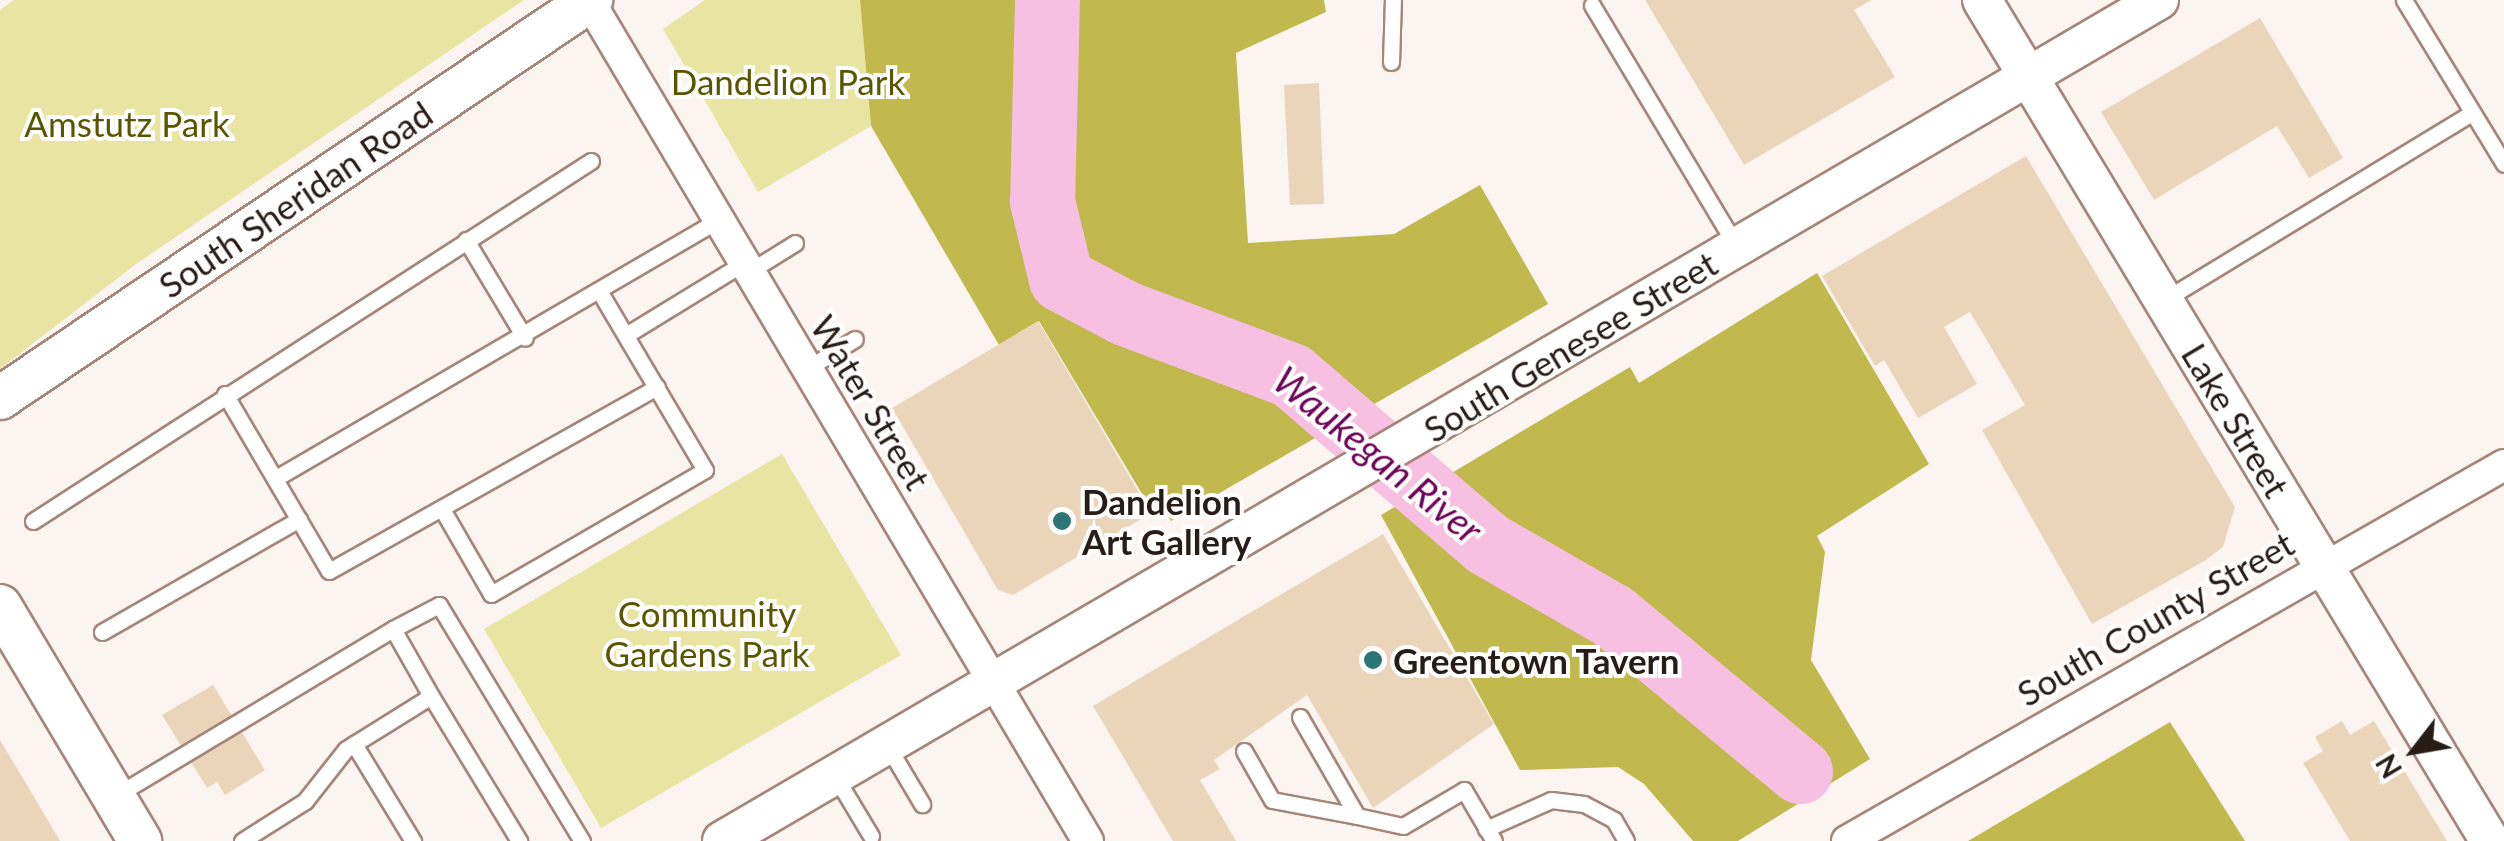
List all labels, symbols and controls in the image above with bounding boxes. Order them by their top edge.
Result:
park label: Dandelion Park [671,60,905,102]
street label: South Sheridan Road [151,92,439,306]
park label: Amstutz Park [24,102,230,144]
street label: South Genesee Street [1416,242,1724,450]
street label: Water Street [802,307,940,497]
street label: Lake Street [2174,336,2298,504]
water label: Waukegan River [1265,357,1491,553]
place label: Dandelion Art Gallery [1082,480,1252,562]
marker: Dandelion Art Gallery [1051,510,1073,532]
street label: South County Street [2009,522,2301,714]
park label: Community Gardens Park [604,592,810,674]
place label: Greentown Tavern [1393,639,1680,681]
marker: Greentown Tavern [1362,649,1384,671]
north arrow [2364,701,2464,801]
text: N [2368,748,2408,784]

